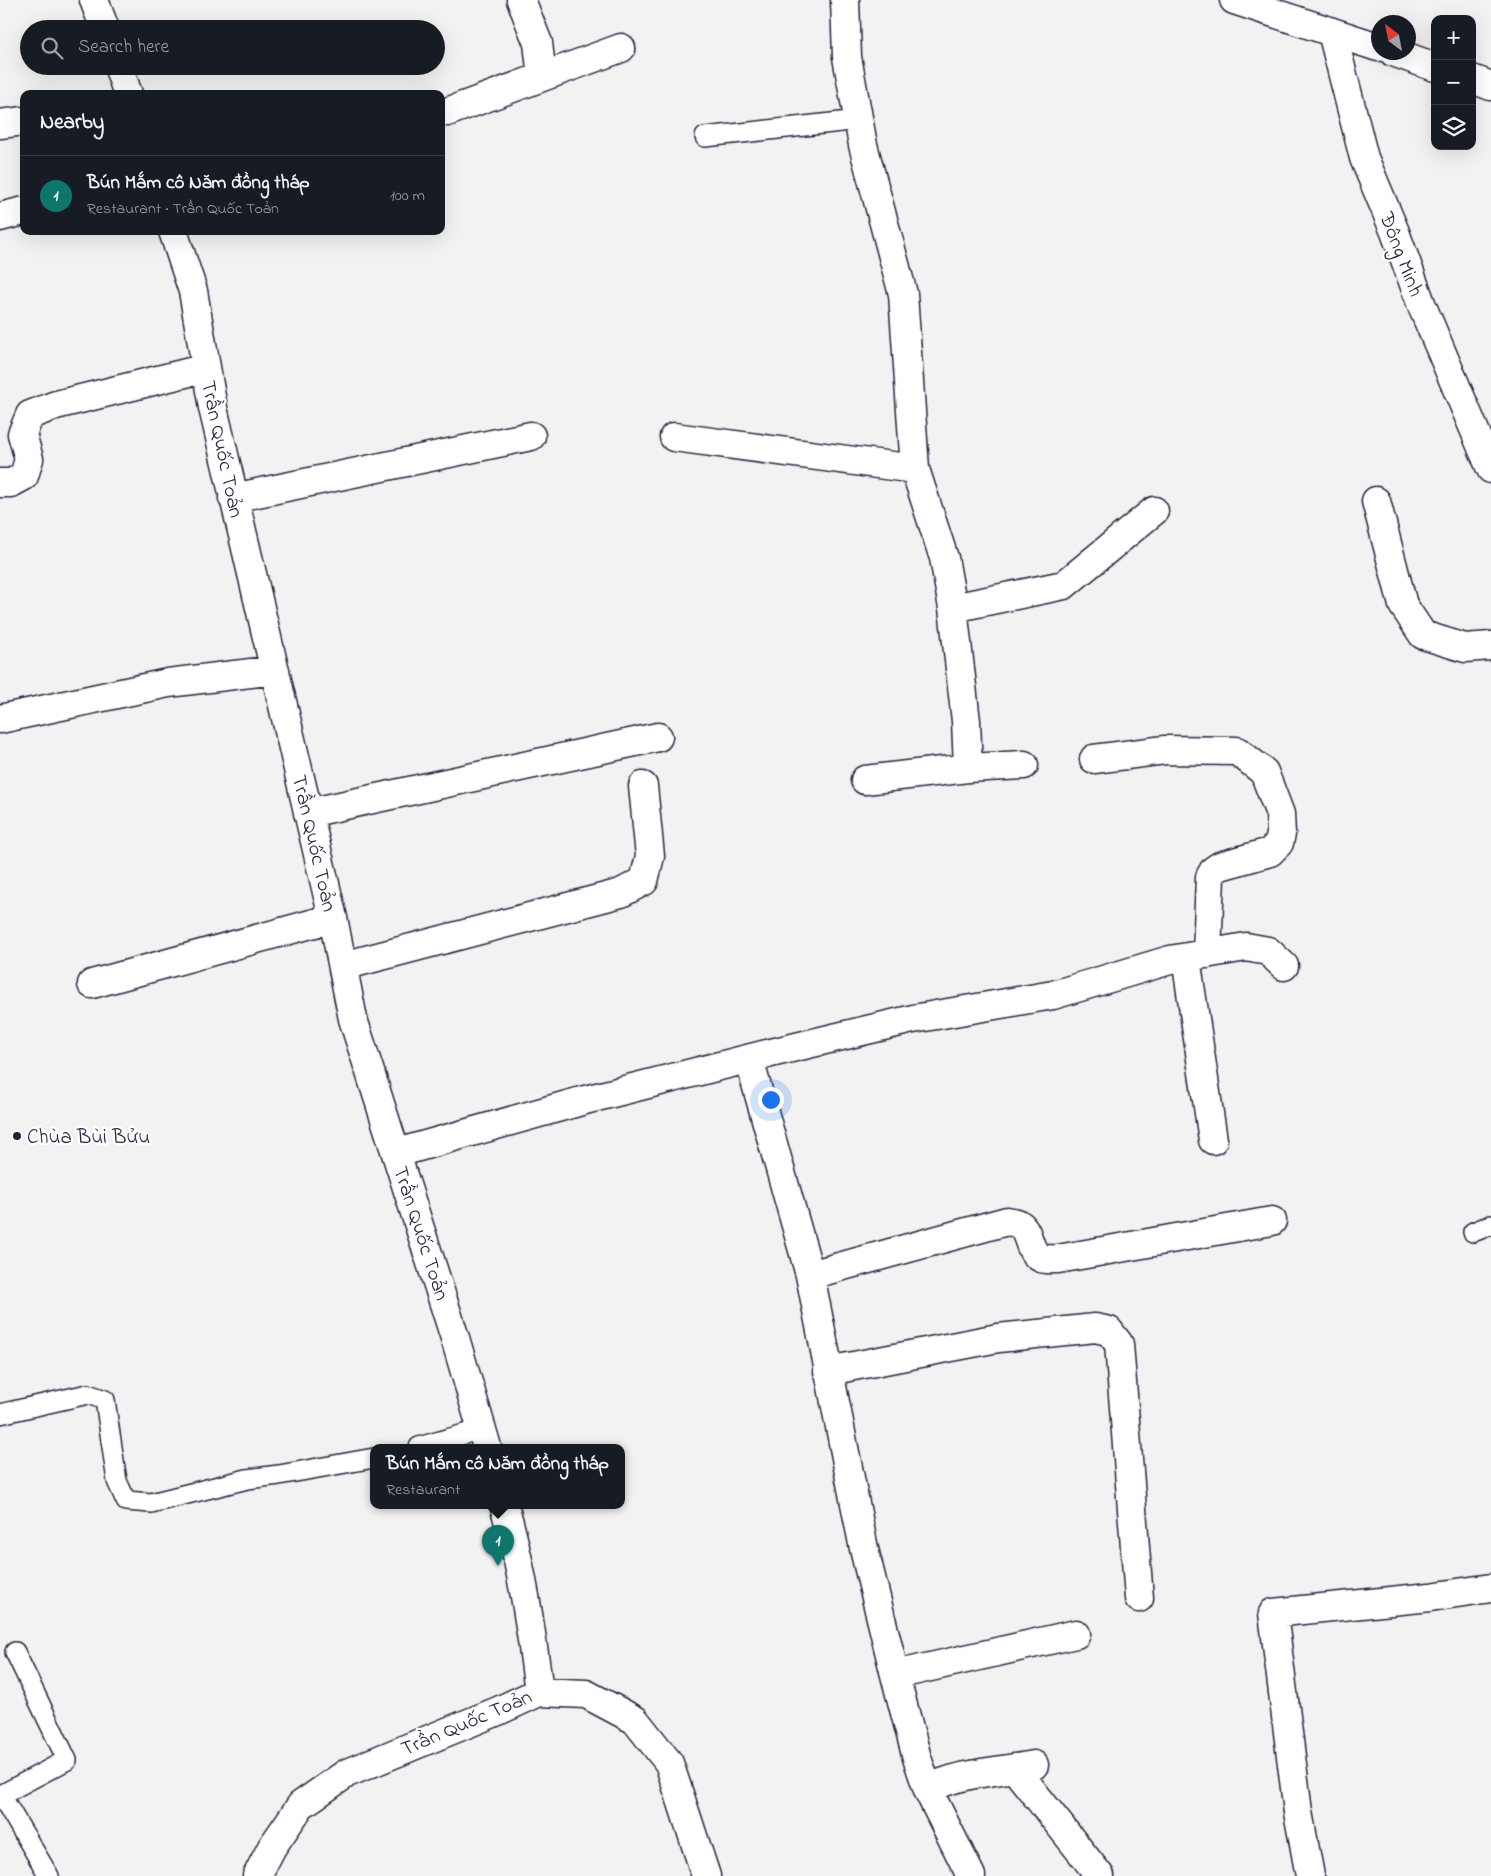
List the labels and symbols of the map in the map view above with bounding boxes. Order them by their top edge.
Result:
north arrow [1371,15,1416,60]
street label: Đông Minh [1368,207,1430,302]
street label: Trần Quốc Toản [192,378,250,521]
street label: Trần Quốc Toản [283,772,343,915]
your location [758,1087,784,1113]
place label: Chùa Bùi Bửu [27,1123,150,1153]
marker: Chùa Bùi Bửu [11,1130,23,1142]
street label: Trần Quốc Toản [384,1163,456,1305]
pin: 1 [482,1525,514,1566]
street label: Trần Quốc Toản [397,1683,537,1765]

